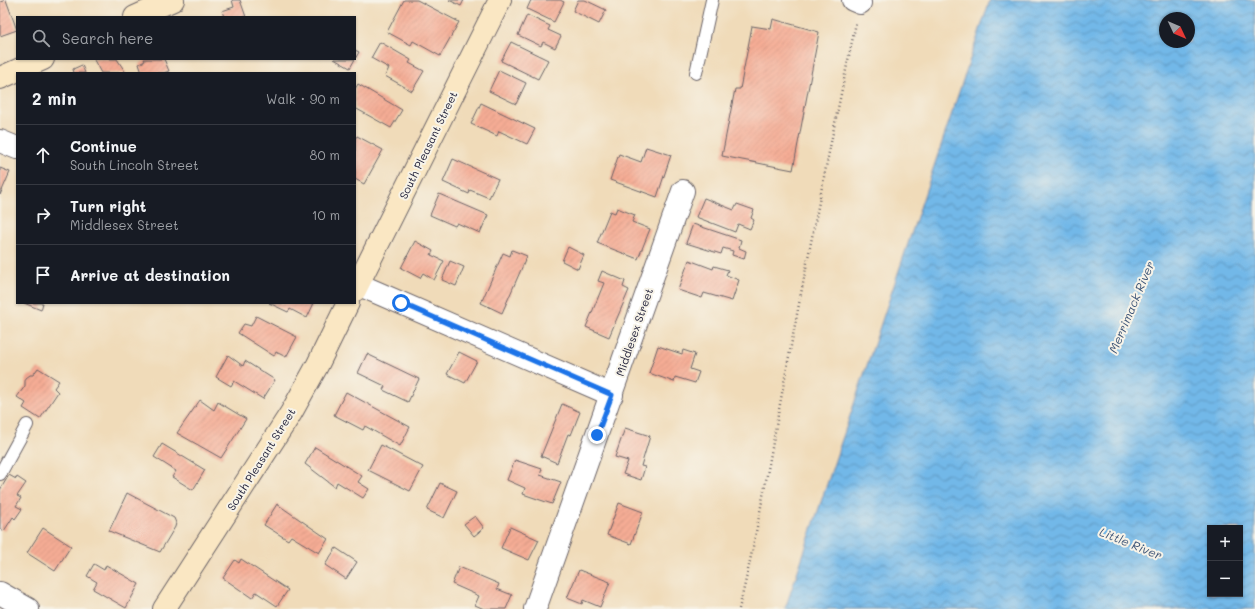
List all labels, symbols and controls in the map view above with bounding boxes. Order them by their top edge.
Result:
north arrow [1159,12,1195,48]
search box [16,16,356,60]
icon: search [30,27,52,49]
text: Search here [62,28,153,48]
text: 2 min [32,87,77,109]
street label: South Pleasant Street [395,88,461,201]
text: Walk · 90 m [266,90,340,107]
text: Continue [70,136,137,156]
icon: ahead [32,144,54,166]
text: 80 m [310,146,340,163]
text: South Lincoln Street [70,156,199,173]
text: Turn right [70,196,147,216]
icon: right [32,204,54,226]
text: 10 m [312,206,340,223]
text: Middlesex Street [70,216,179,233]
water label: Merrimack River [1104,259,1158,355]
icon: arrive [32,264,54,286]
text: Arrive at destination [70,265,230,285]
street label: Middlesex Street [612,286,656,378]
route start [392,294,410,312]
street label: South Pleasant Street [223,405,299,513]
route end [588,426,606,444]
water label: Little River [1097,523,1165,563]
map controls [1207,525,1243,597]
button: + [1207,525,1243,561]
button: − [1207,561,1243,597]

